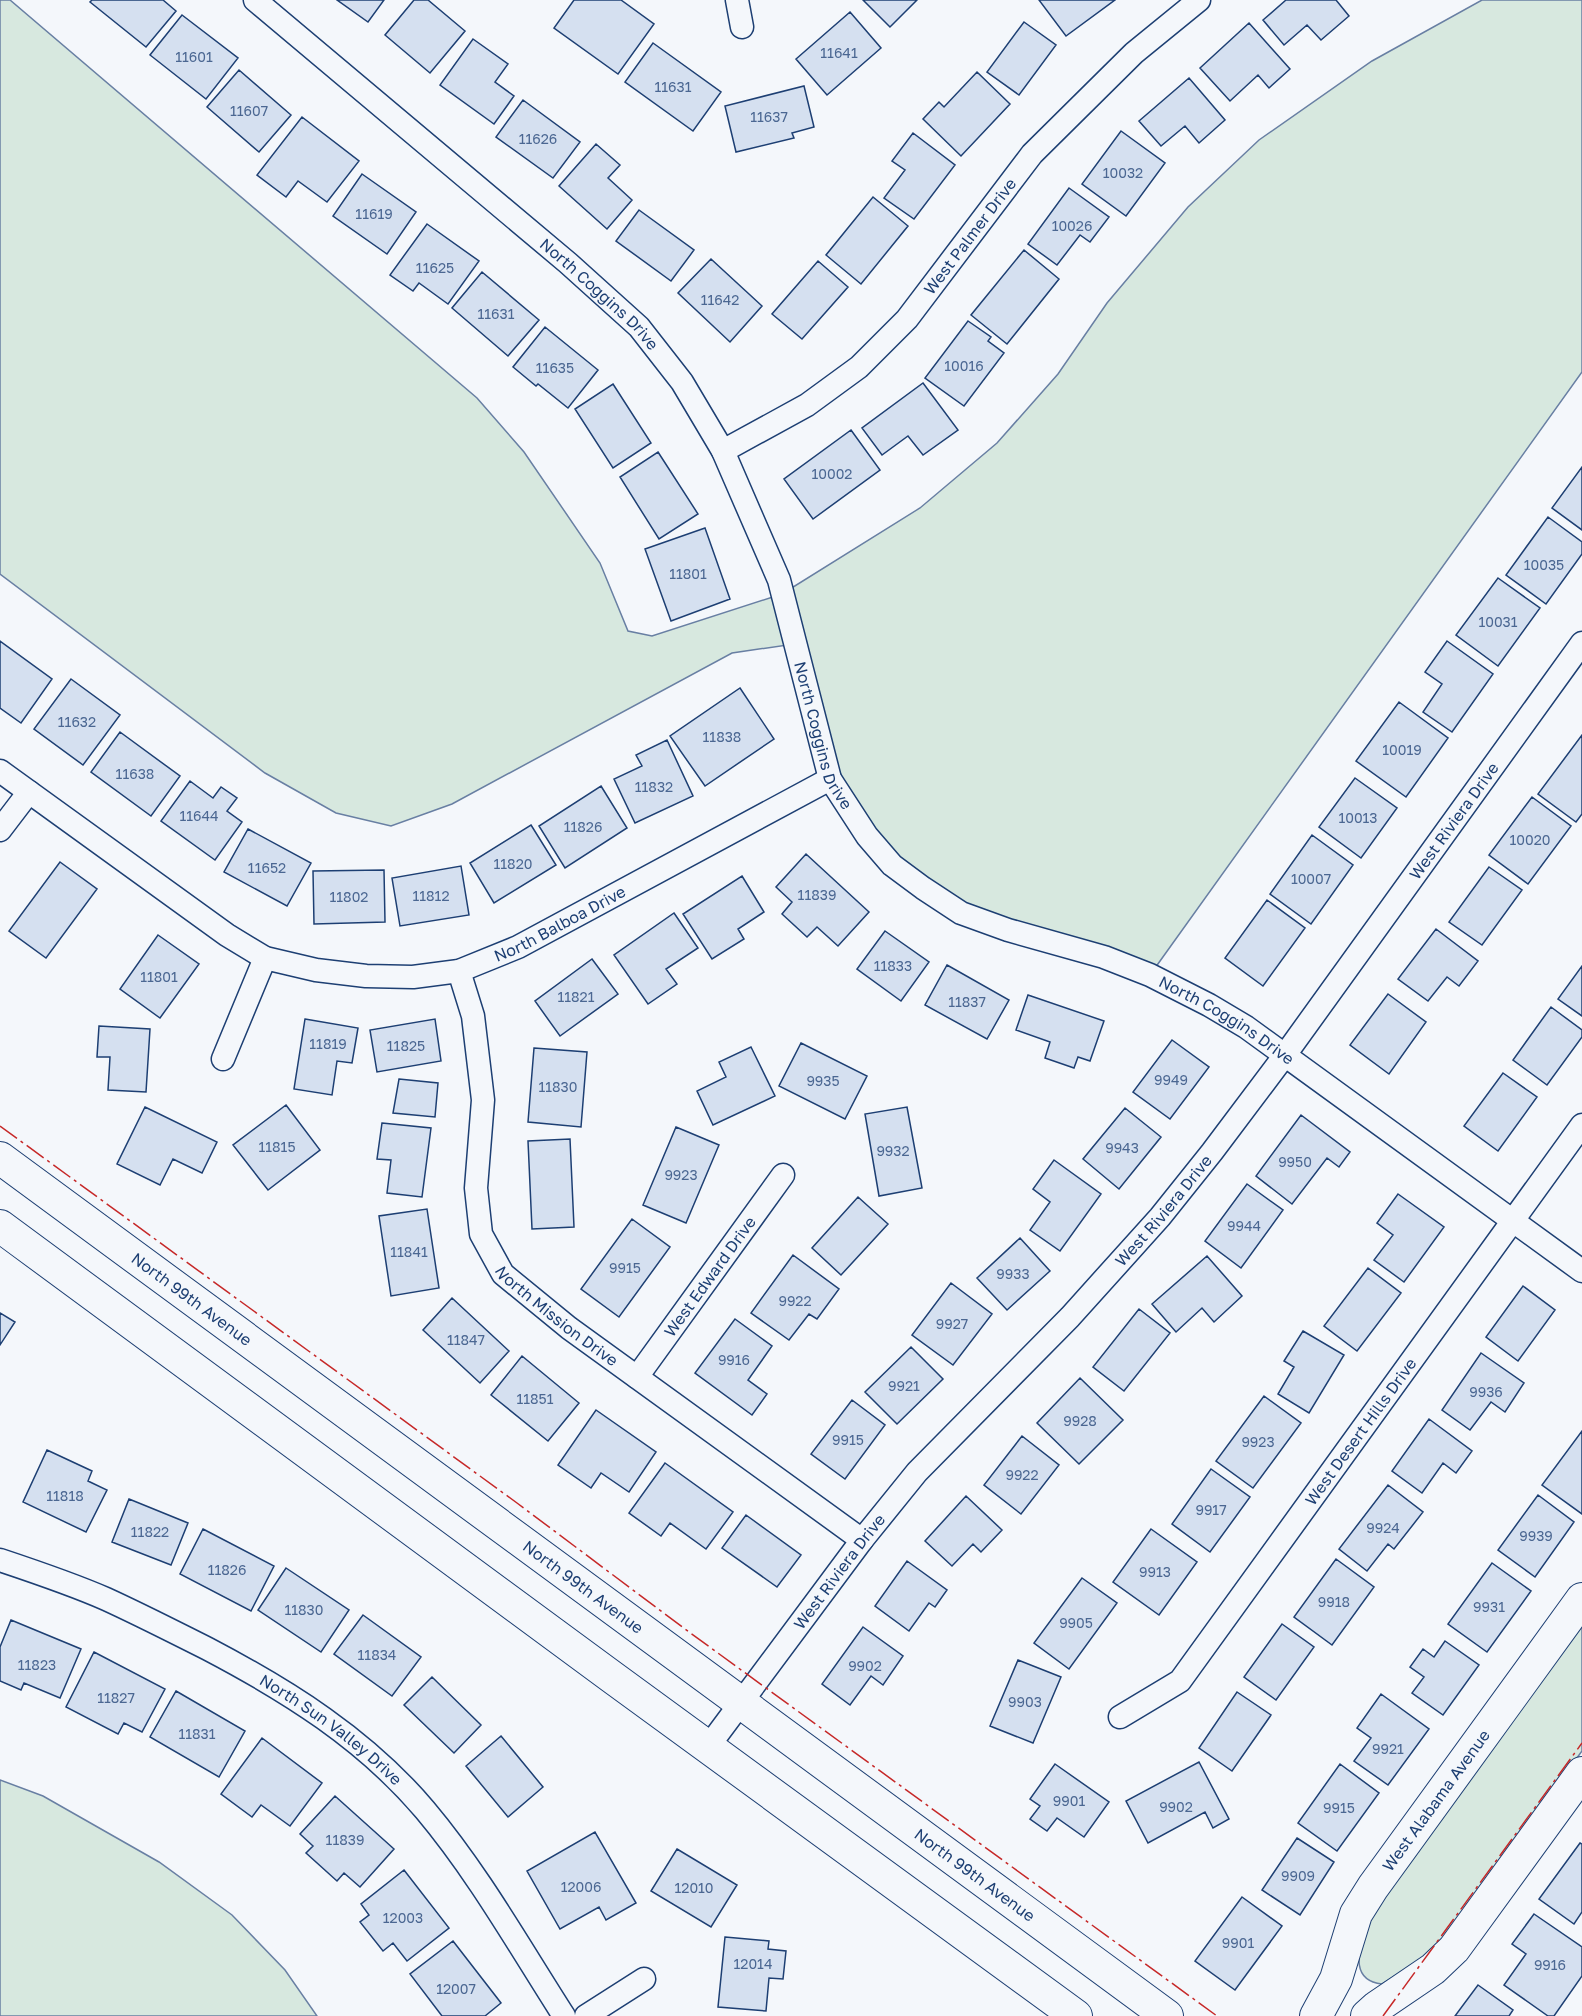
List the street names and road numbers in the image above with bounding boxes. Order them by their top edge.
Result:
street label: West Palmer Drive [919,174,1020,298]
street label: North Coggins Drive [536,234,663,354]
street label: North Coggins Drive [790,659,857,813]
street label: West Riviera Drive [1405,758,1503,883]
street label: North Balboa Drive [491,881,629,966]
street label: North Coggins Drive [1156,971,1298,1069]
street label: West Riviera Drive [1111,1151,1216,1270]
street label: West Edward Drive [659,1212,760,1341]
street label: North 99th Avenue [128,1248,256,1350]
street label: North Mission Drive [491,1263,622,1370]
street label: West Desert Hills Drive [1301,1354,1420,1509]
street label: West Riviera Drive [789,1510,889,1633]
street label: North 99th Avenue [519,1536,648,1638]
street label: North Sun Valley Drive [256,1670,406,1789]
street label: West Alabama Avenue [1378,1726,1494,1875]
street label: North 99th Avenue [911,1824,1039,1926]

